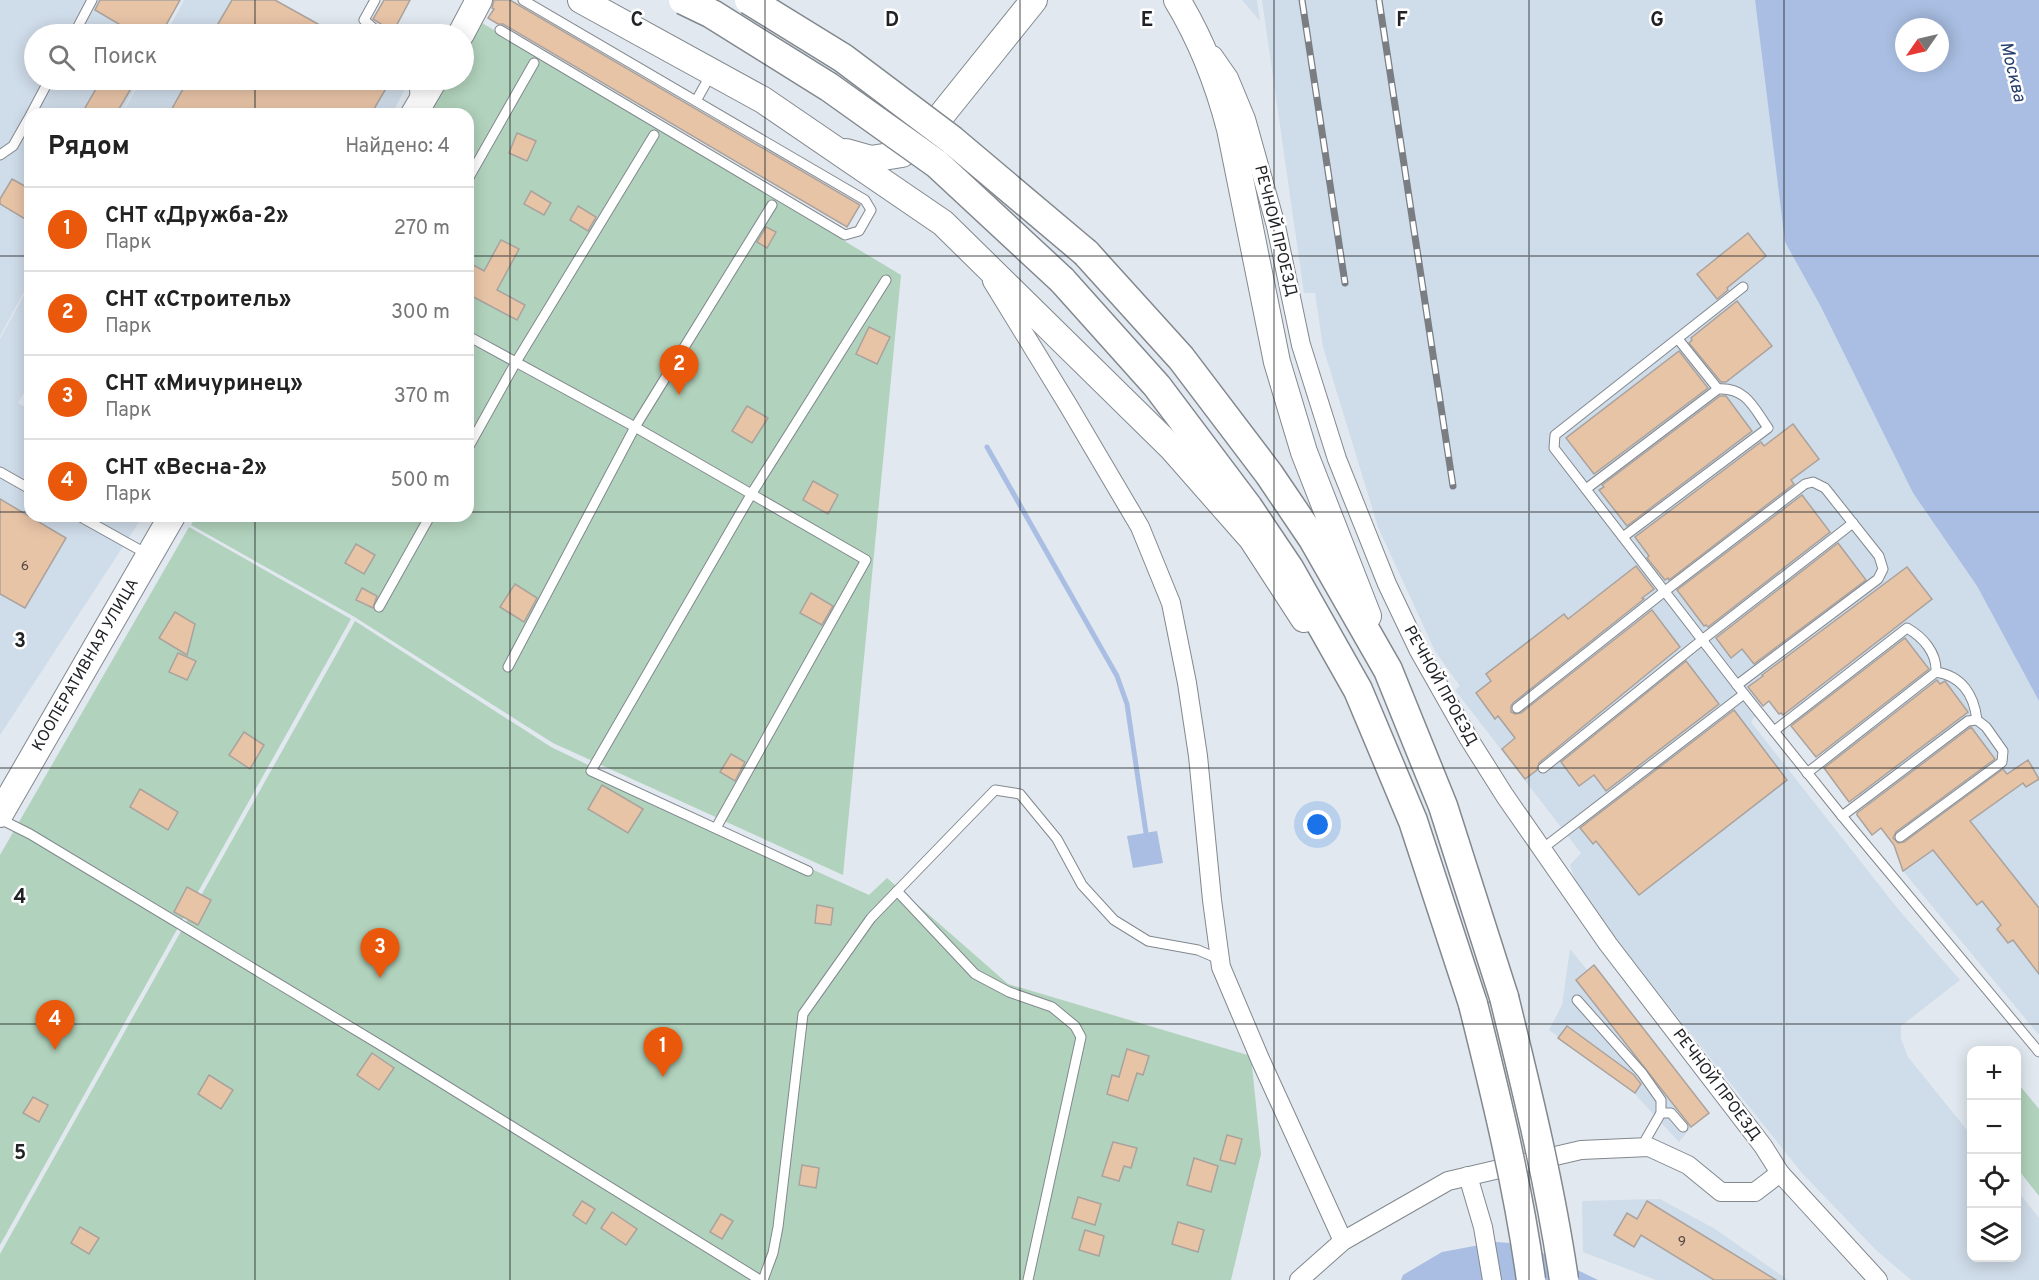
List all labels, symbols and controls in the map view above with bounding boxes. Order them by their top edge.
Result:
text: C [631,8,643,34]
text: D [885,8,899,34]
text: E [1141,8,1153,34]
text: F [1396,8,1408,34]
text: G [1650,8,1664,34]
north arrow [1895,18,1949,72]
search box [24,24,474,90]
water label: Москва [1993,39,2031,105]
icon: search [45,41,78,74]
text: Поиск [93,44,157,71]
text: Рядом [48,131,130,164]
text: Найдено: 4 [345,134,450,160]
street label: РЕЧНОЙ ПРОЕЗД [1249,163,1303,299]
text: СНТ «Дружба-2» [105,203,289,230]
text: 1 [64,216,72,242]
text: 270 m [394,216,450,242]
text: Парк [105,230,152,256]
text: СНТ «Строитель» [105,287,291,314]
text: 2 [61,300,74,326]
text: 300 m [391,300,450,326]
text: Парк [105,314,152,340]
pin: 2 [660,346,698,395]
text: СНТ «Мичуринец» [105,371,303,398]
text: 3 [62,384,74,410]
text: 370 m [394,384,450,410]
text: Парк [105,398,152,424]
text: СНТ «Весна-2» [105,455,267,482]
text: 4 [61,468,74,494]
text: 500 m [390,468,450,494]
text: Парк [105,482,152,508]
house number: 6 [21,558,29,575]
street label: КООПЕРАТИВНАЯ УЛИЦА [28,575,144,755]
street label: РЕЧНОЙ ПРОЕЗД [1399,621,1483,750]
text: 3 [14,629,26,655]
your location [1303,810,1332,839]
text: 4 [14,885,26,911]
pin: 3 [360,928,400,978]
pin: 4 [36,1000,74,1050]
street label: РЕЧНОЙ ПРОЕЗД [1668,1024,1766,1145]
pin: 1 [644,1028,682,1077]
map controls [1967,1046,2021,1262]
button: + [1967,1046,2021,1100]
button: − [1967,1100,2021,1154]
text: 5 [14,1141,26,1167]
button: locate [1967,1154,2021,1208]
button: layers [1967,1208,2021,1262]
house number: 9 [1678,1233,1686,1250]

